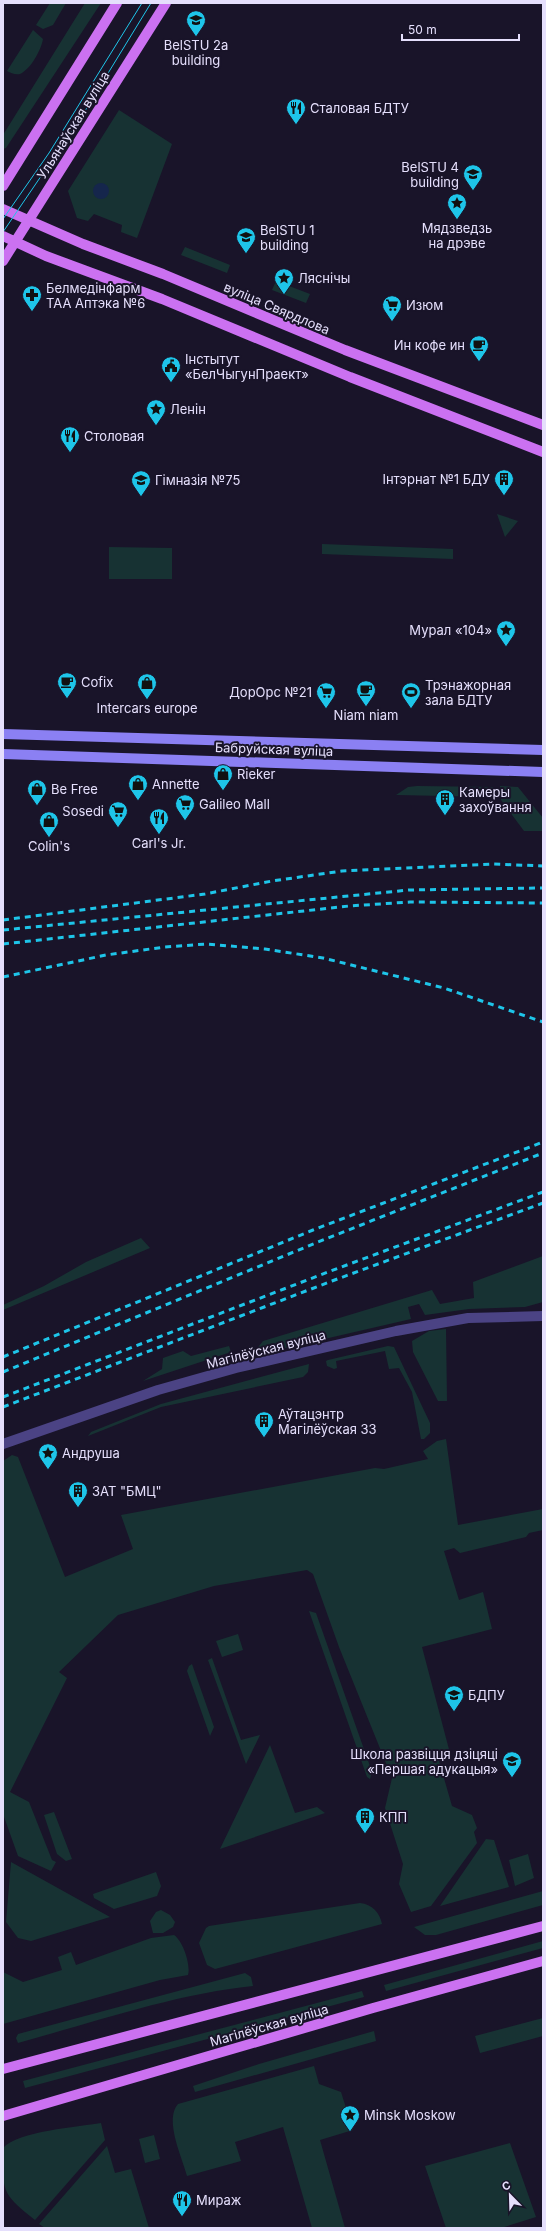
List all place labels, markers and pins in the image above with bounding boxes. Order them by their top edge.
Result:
school or university icon: BelSTU 2a building [185,9,207,37]
place label: BelSTU 2a building [164,37,228,68]
restaurant icon: Сталовая БДТУ [285,97,307,125]
place label: Сталовая БДТУ [310,100,409,116]
place label: BelSTU 4 building [401,159,459,190]
school or university icon: BelSTU 4 building [462,163,484,191]
place icon: Мядзведзь на дрэве [446,192,468,220]
place label: Мядзведзь на дрэве [422,220,492,251]
place label: BelSTU 1 building [260,222,315,253]
school or university icon: BelSTU 1 building [235,226,257,254]
place icon: Ляснічы [273,267,295,295]
place label: Ляснічы [298,270,350,286]
place label: Белмедінфарм ТАА Аптэка №6 [46,280,145,311]
pharmacy icon: Белмедінфарм ТАА Аптэка №6 [21,284,43,312]
supermarket icon: Изюм [381,294,403,322]
place label: Изюм [406,297,443,313]
cafe icon: Ин кофе ин [468,334,490,362]
place label: Ин кофе ин [394,337,465,353]
place label: Інстытут «БелЧыгунПраект» [185,351,309,382]
public building icon: Інстытут «БелЧыгунПраект» [160,355,182,383]
place icon: Ленін [145,398,167,426]
place label: Ленін [170,401,206,417]
restaurant icon: Столовая [59,425,81,453]
place label: Столовая [84,428,144,444]
building icon: Інтэрнат №1 БДУ [493,468,515,496]
school or university icon: Гімназія №75 [130,469,152,497]
place label: Інтэрнат №1 БДУ [382,471,490,487]
place label: Гімназія №75 [155,472,241,488]
place icon: Мурал «104» [495,619,517,647]
place label: Мурал «104» [409,622,492,638]
cafe icon: Cofix [56,671,78,699]
shop icon: Intercars europe [136,672,158,700]
place label: Cofix [81,674,113,690]
place label: Трэнажорная зала БДТУ [425,677,511,708]
cafe icon: Niam niam [355,679,377,707]
supermarket icon: ДорОрс №21 [315,681,337,709]
sports icon: Трэнажорная зала БДТУ [400,681,422,709]
place label: ДорОрс №21 [229,684,312,700]
place label: Intercars europe [96,700,198,716]
place label: Niam niam [334,707,398,723]
shop icon: Rieker [212,763,234,791]
place label: Rieker [237,766,276,782]
shop icon: Annette [127,773,149,801]
place label: Annette [152,776,200,792]
shop icon: Be Free [26,778,48,806]
place label: Be Free [51,781,98,797]
place label: Камеры захоўвання [459,784,532,815]
building icon: Камеры захоўвання [434,788,456,816]
supermarket icon: Galileo Mall [174,793,196,821]
place label: Galileo Mall [199,796,270,812]
supermarket icon: Sosedi [107,800,129,828]
place label: Sosedi [62,803,104,819]
restaurant icon: Carl's Jr. [148,807,170,835]
shop icon: Colin's [38,810,60,838]
place label: Carl's Jr. [132,835,186,851]
place label: Colin's [28,838,70,854]
place label: Аўтацэнтр Магілёўская 33 [278,1406,377,1437]
building icon: Аўтацэнтр Магілёўская 33 [253,1410,275,1438]
place icon: Андруша [37,1442,59,1470]
place label: Андруша [62,1445,120,1461]
building icon: ЗАТ "БМЦ" [67,1480,89,1508]
place label: ЗАТ "БМЦ" [92,1483,162,1499]
school or university icon: БДПУ [443,1684,465,1712]
place label: БДПУ [468,1687,505,1703]
place label: Школа развіцця дзіцяці «Першая адукацыя» [350,1746,498,1777]
school or university icon: Школа развіцця дзіцяці «Першая адукацыя» [501,1750,523,1778]
building icon: КПП [354,1806,376,1834]
place label: КПП [379,1809,407,1825]
place icon: Minsk Moskow [339,2104,361,2132]
place label: Minsk Moskow [364,2107,456,2123]
restaurant icon: Мираж [171,2189,193,2217]
place label: Мираж [196,2192,242,2208]

